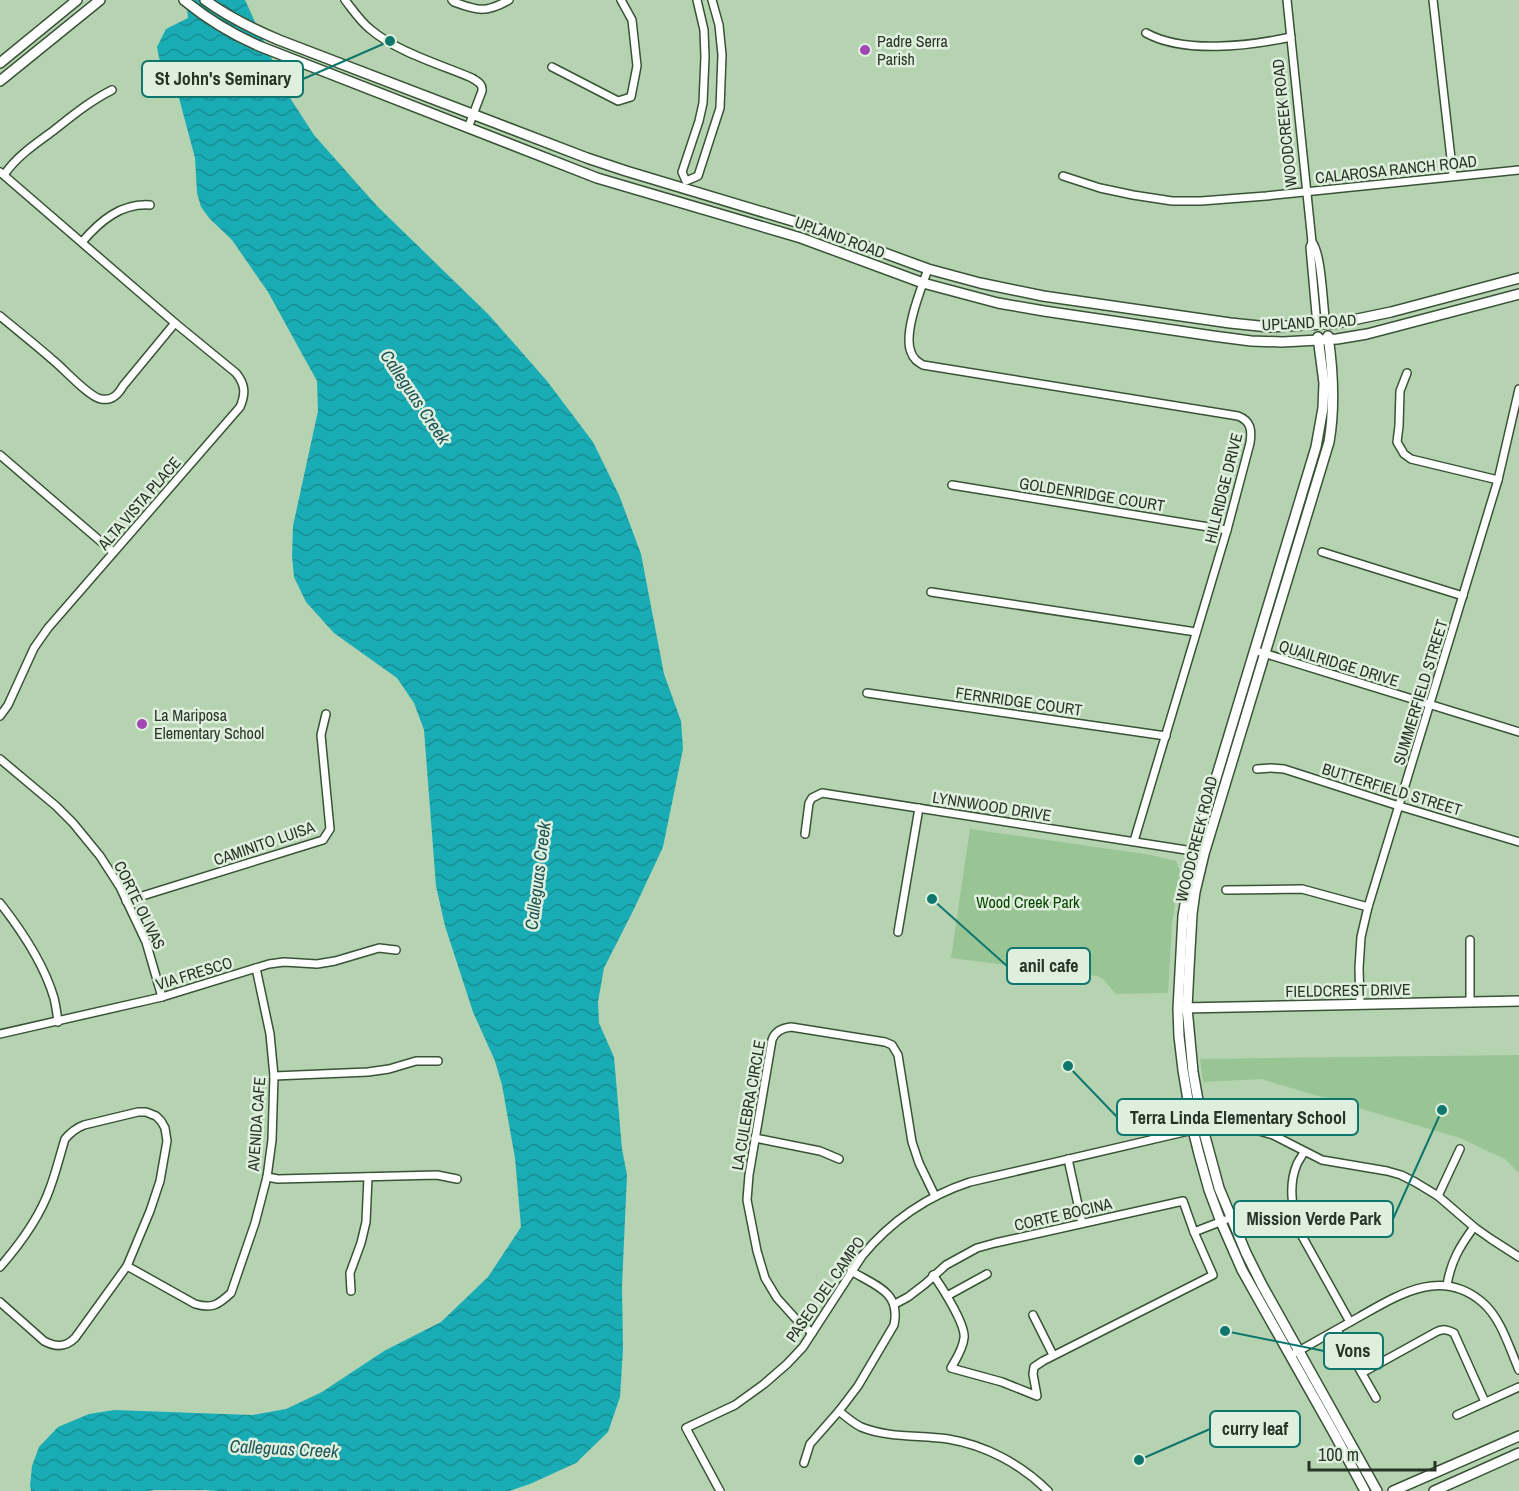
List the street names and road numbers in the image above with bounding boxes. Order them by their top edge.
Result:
street label: WOODCREEK ROAD [1266,58,1302,188]
street label: CALAROSA RANCH ROAD [1314,150,1478,188]
street label: UPLAND ROAD [792,210,888,264]
street label: UPLAND ROAD [1261,309,1357,335]
street label: HILLRIDGE DRIVE [1199,431,1247,545]
street label: ALTA VISTA PLACE [92,452,186,555]
street label: GOLDENRIDGE COURT [1018,472,1166,516]
street label: SUMMERFIELD STREET [1387,617,1453,767]
street label: QUAILRIDGE DRIVE [1276,634,1402,692]
street label: FERNRIDGE COURT [954,681,1084,721]
street label: BUTTERFIELD STREET [1319,757,1465,821]
street label: WOODCREEK ROAD [1170,774,1222,904]
street label: LYNNWOOD DRIVE [931,786,1053,826]
street label: CAMINITO LUISA [211,815,318,871]
street label: CORTE OLIVAS [109,857,171,953]
street label: VIA FRESCO [153,951,235,995]
street label: FIELDCREST DRIVE [1285,978,1411,1002]
street label: LA CULEBRA CIRCLE [726,1038,770,1172]
street label: AVENIDA CAFE [242,1076,270,1173]
street label: CORTE BOCINA [1012,1192,1114,1236]
street label: PASEO DEL CAMPO [780,1232,870,1346]

